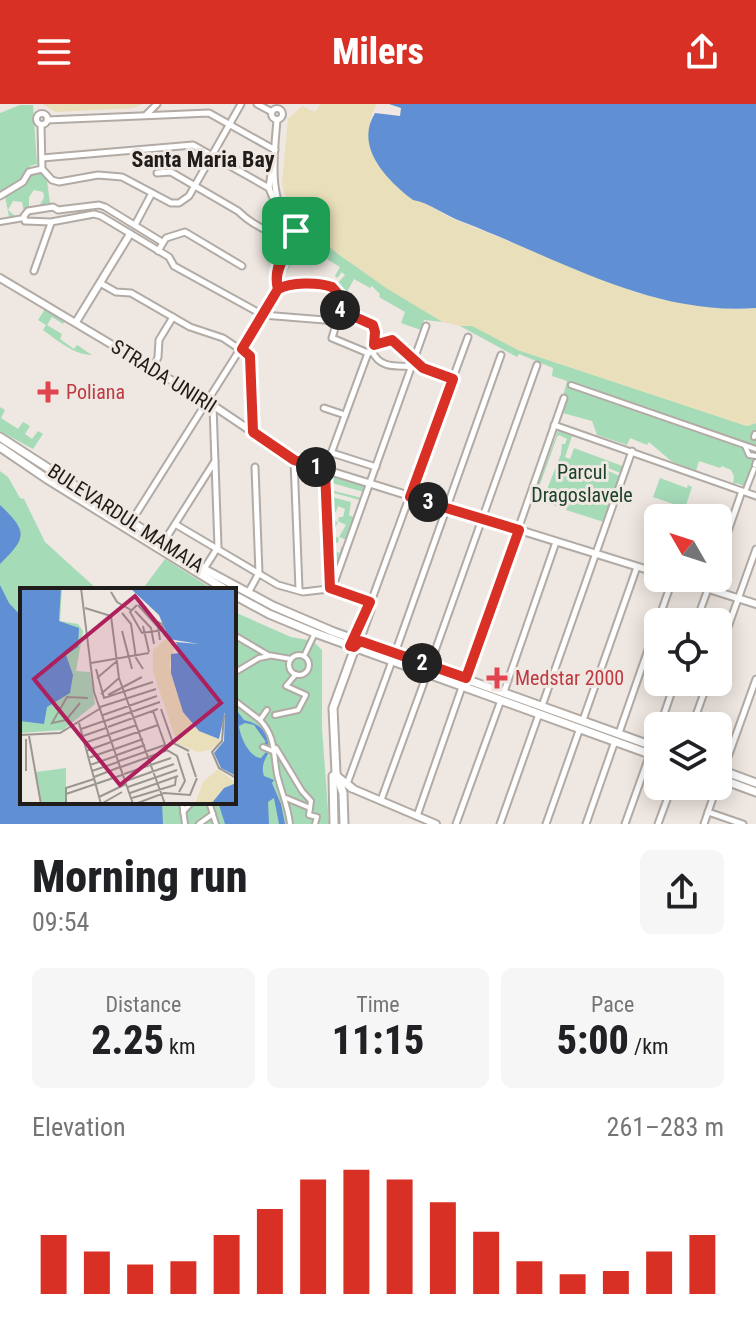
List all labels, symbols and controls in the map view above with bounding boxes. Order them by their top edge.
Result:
icon: menu [32,30,76,74]
icon: share [680,30,724,74]
text: Milers [332,31,424,73]
district label: Santa Maria Bay [132,147,275,172]
pin [262,197,330,265]
icon: arrive [274,209,318,253]
pin: 4 [320,290,360,330]
text: 4 [334,297,346,322]
street label: STRADA UNIRII [107,334,221,418]
place label: Poliana [66,380,125,404]
marker: Poliana [37,381,59,403]
pin: 1 [296,447,336,487]
text: 1 [310,454,322,479]
street label: BULEVARDUL MAMAIA [43,459,209,578]
park label: Parcul Dragoslavele [531,460,633,507]
pin: 3 [408,482,448,522]
text: 3 [422,489,434,514]
north arrow [644,504,732,592]
map controls [644,504,732,800]
inset map [20,588,236,804]
button: locate [644,608,732,696]
pin: 2 [402,643,442,683]
text: 2 [416,650,428,675]
place label: Medstar 2000 [515,666,624,690]
marker: Medstar 2000 [486,667,508,689]
button: layers [644,712,732,800]
button: share [640,850,724,934]
text: Morning run [32,851,248,903]
text: 09:54 [32,907,89,937]
text: Distance [105,992,181,1017]
text: Time [356,992,400,1017]
text: Pace [591,992,634,1017]
text: 2.25 [91,1017,164,1064]
text: 11:15 [332,1017,424,1064]
text: 5:00 [557,1017,629,1064]
text: km [164,1034,196,1059]
text: /km [629,1034,669,1059]
text: Elevation [32,1112,126,1142]
text: 261–283 m [607,1112,724,1142]

